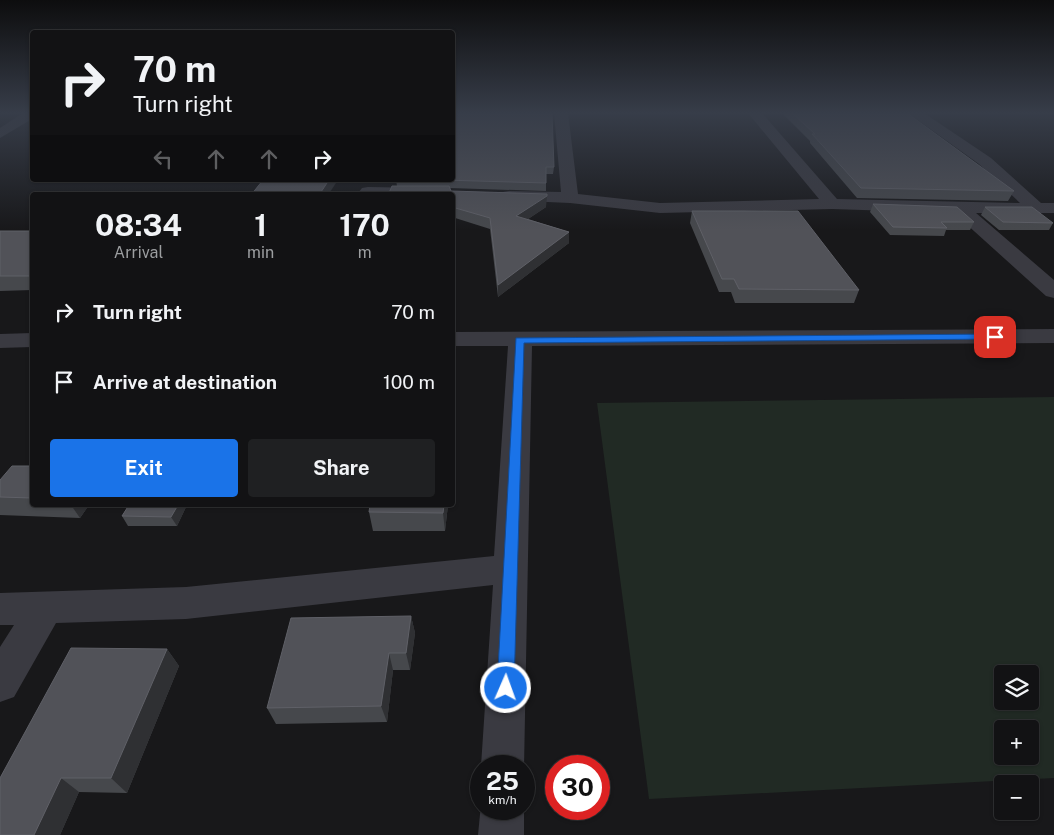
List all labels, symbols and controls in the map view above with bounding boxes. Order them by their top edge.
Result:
text: 70 m [133,49,216,90]
icon: right [50,50,115,115]
text: Turn right [133,91,233,117]
icon: left [149,145,177,173]
icon: ahead [202,145,230,173]
icon: ahead [255,145,283,173]
icon: right [308,145,336,173]
text: 08:34 [95,207,182,243]
text: 1 [254,207,267,243]
text: 170 [339,207,390,243]
text: Arrival [114,243,163,262]
text: min [247,243,274,262]
text: m [358,243,372,262]
icon: right [50,298,78,326]
text: Turn right [93,301,182,323]
text: 70 m [391,301,435,323]
pin [974,316,1016,358]
icon: arrive [981,323,1009,351]
icon: arrive [50,368,78,396]
text: Arrive at destination [93,371,277,393]
text: 100 m [383,371,435,393]
button: Exit [50,439,238,497]
button: Share [248,439,435,497]
position arrow [479,661,531,713]
map controls [994,665,1039,820]
button: layers [994,665,1039,710]
button: + [994,720,1039,765]
speed limit sign: 30 [545,755,610,820]
text: 25 [486,766,519,796]
button: − [994,775,1039,820]
text: km/h [488,793,517,807]

